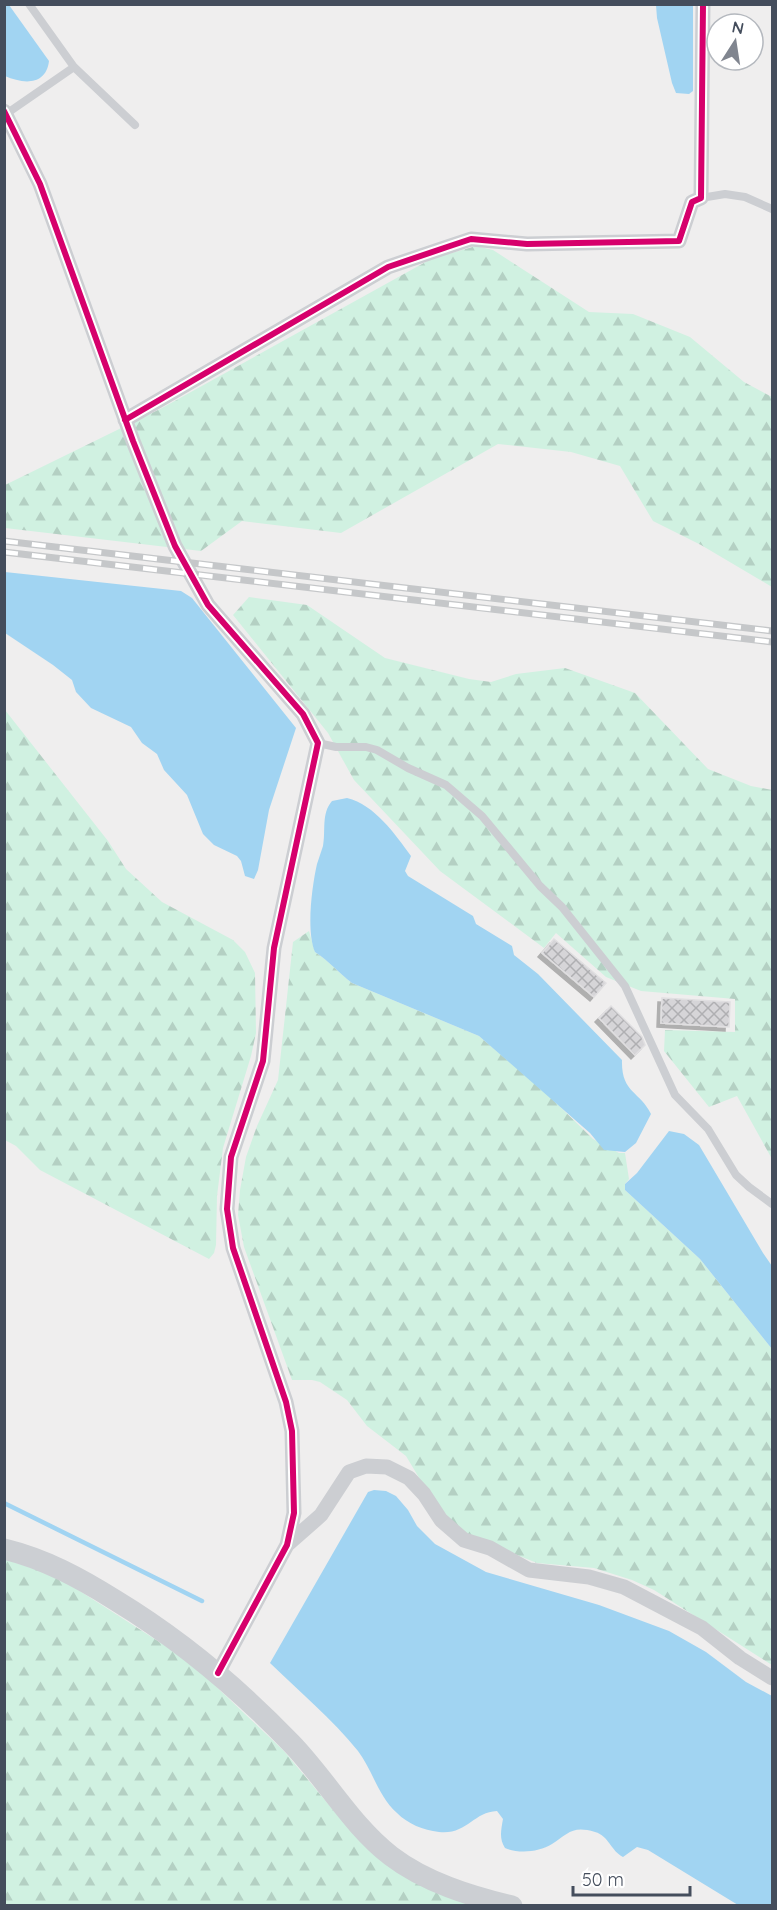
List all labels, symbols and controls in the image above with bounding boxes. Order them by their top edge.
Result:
north arrow [705,12,765,72]
text: N [730,16,746,38]
scale bar [573,1859,690,1897]
text: 50 m [582,1868,624,1891]

